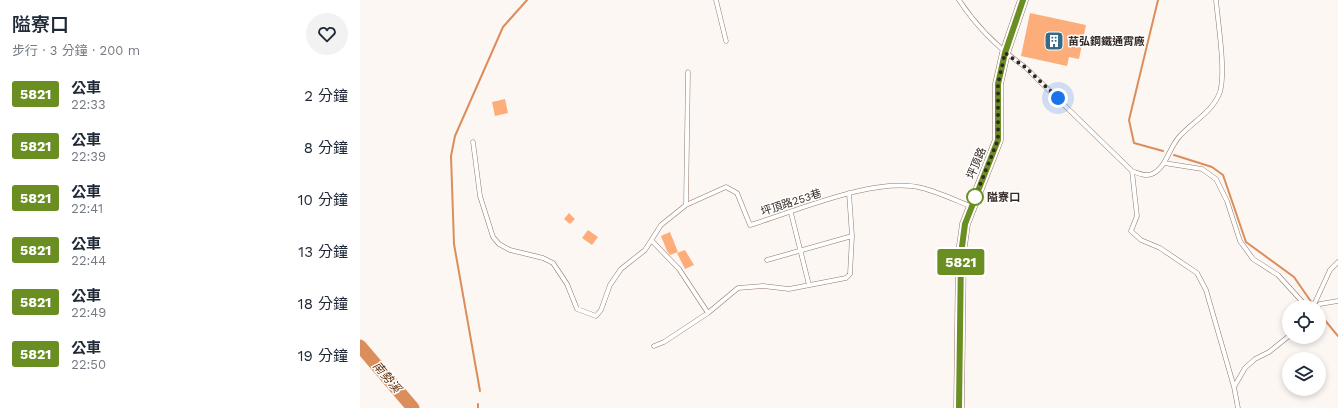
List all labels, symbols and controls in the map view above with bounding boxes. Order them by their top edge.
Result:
text: 隘寮口 [12,13,69,36]
button: heart [306,13,348,55]
building icon: 苗弘鋼鐵通霄廠 [1043,30,1065,52]
place label: 苗弘鋼鐵通霄廠 [1068,35,1145,48]
text: 步行 · 3 分鐘 · 200 m [12,43,140,58]
text: 公車 [71,79,101,97]
text: 5821 [20,86,51,102]
text: 2 分鐘 [304,87,348,105]
your location [1048,88,1068,108]
text: 22:33 [71,97,106,112]
text: 公車 [71,131,101,149]
text: 5821 [20,138,51,154]
text: 8 分鐘 [304,139,348,157]
street label: 坪頂路 [964,145,989,181]
text: 22:39 [71,149,106,164]
text: 公車 [71,183,101,201]
street label: 坪頂路253巷 [759,187,823,218]
marker: 隘寮口 [966,188,984,206]
text: 5821 [20,190,51,206]
text: 10 分鐘 [298,191,348,209]
place label: 隘寮口 [987,191,1020,204]
text: 22:41 [71,201,103,216]
text: 公車 [71,235,101,253]
text: 5821 [20,242,51,258]
text: 13 分鐘 [298,243,348,261]
line badge: 5821 [933,249,989,275]
text: 22:44 [71,253,106,268]
text: 5821 [945,254,977,270]
text: 公車 [71,287,101,305]
text: 5821 [20,294,51,310]
text: 18 分鐘 [298,295,348,313]
map controls [1282,300,1326,396]
button: locate [1282,300,1326,344]
text: 22:49 [71,305,106,320]
text: 公車 [71,339,101,357]
text: 5821 [20,346,51,362]
text: 19 分鐘 [298,347,348,365]
button: layers [1282,352,1326,396]
text: 22:50 [71,357,106,372]
water label: 南勢溪 [370,359,405,397]

